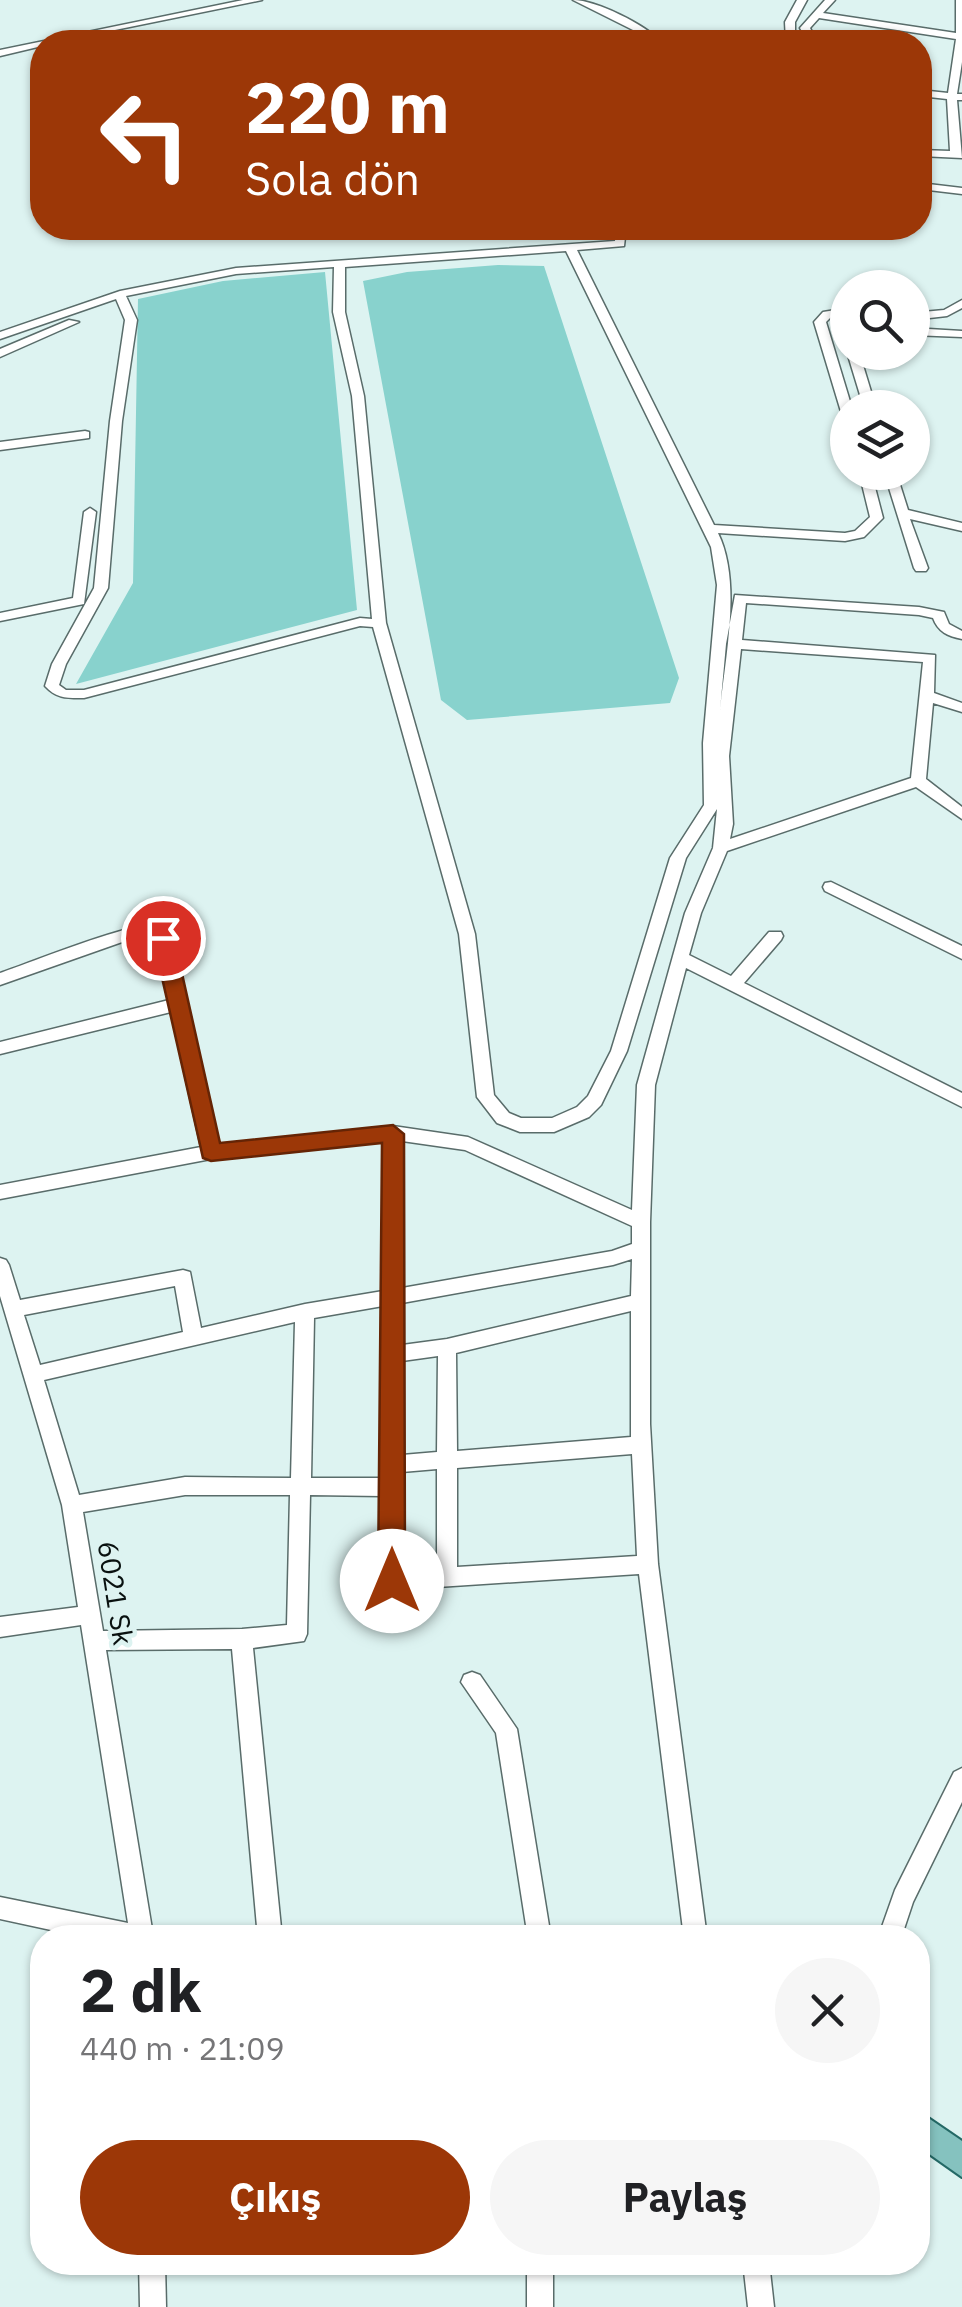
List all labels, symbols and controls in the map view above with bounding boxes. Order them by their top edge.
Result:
text: 220 m [245,61,450,152]
icon: left [80,70,210,200]
text: Sola dön [245,149,420,207]
map controls [830,270,930,490]
button: search [830,270,930,370]
button: layers [830,390,930,490]
pin [121,896,206,981]
icon: arrive [136,911,191,966]
position arrow [340,1529,444,1633]
street label: 6021 Sk [90,1538,143,1648]
text: 2 dk [80,1950,201,2029]
button: close [775,1958,880,2063]
text: 440 m · 21:09 [80,2027,285,2069]
button: Çıkış [80,2140,470,2255]
button: Paylaş [490,2140,880,2255]

